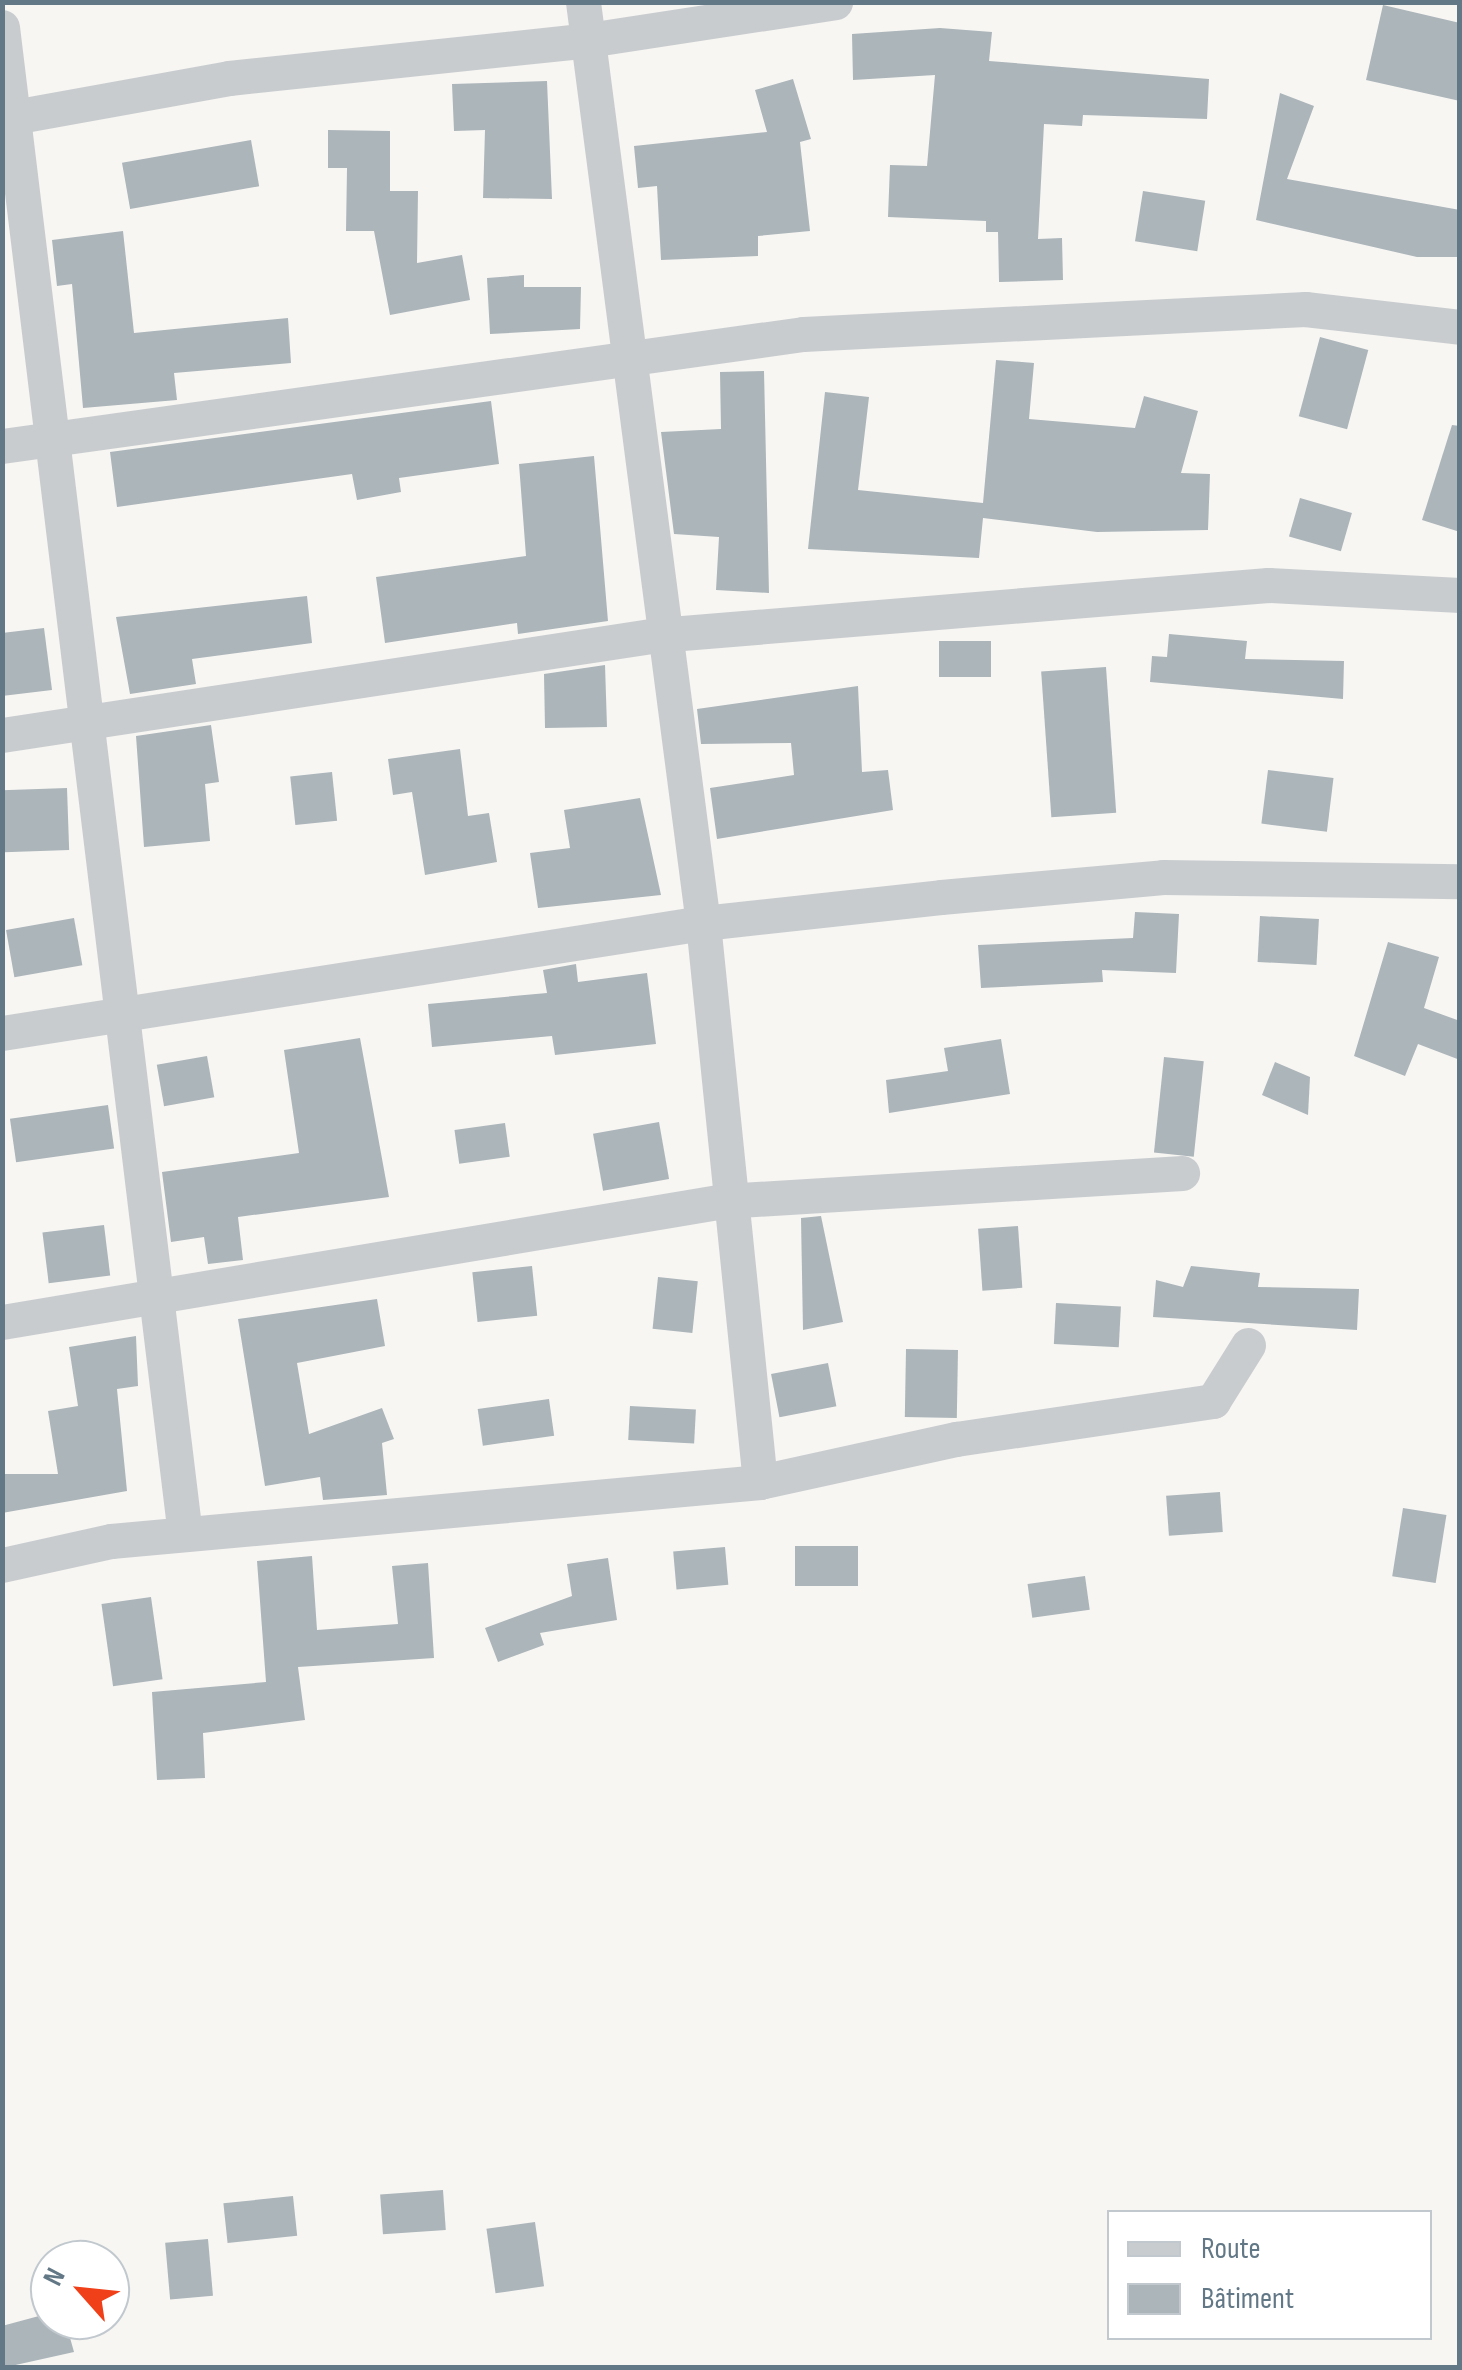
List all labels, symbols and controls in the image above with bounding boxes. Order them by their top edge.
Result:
legend [1107,2210,1432,2340]
text: Route [1201,2231,1260,2267]
north arrow [30,2240,130,2340]
text: N [37,2263,73,2291]
text: Bâtiment [1201,2281,1294,2317]

